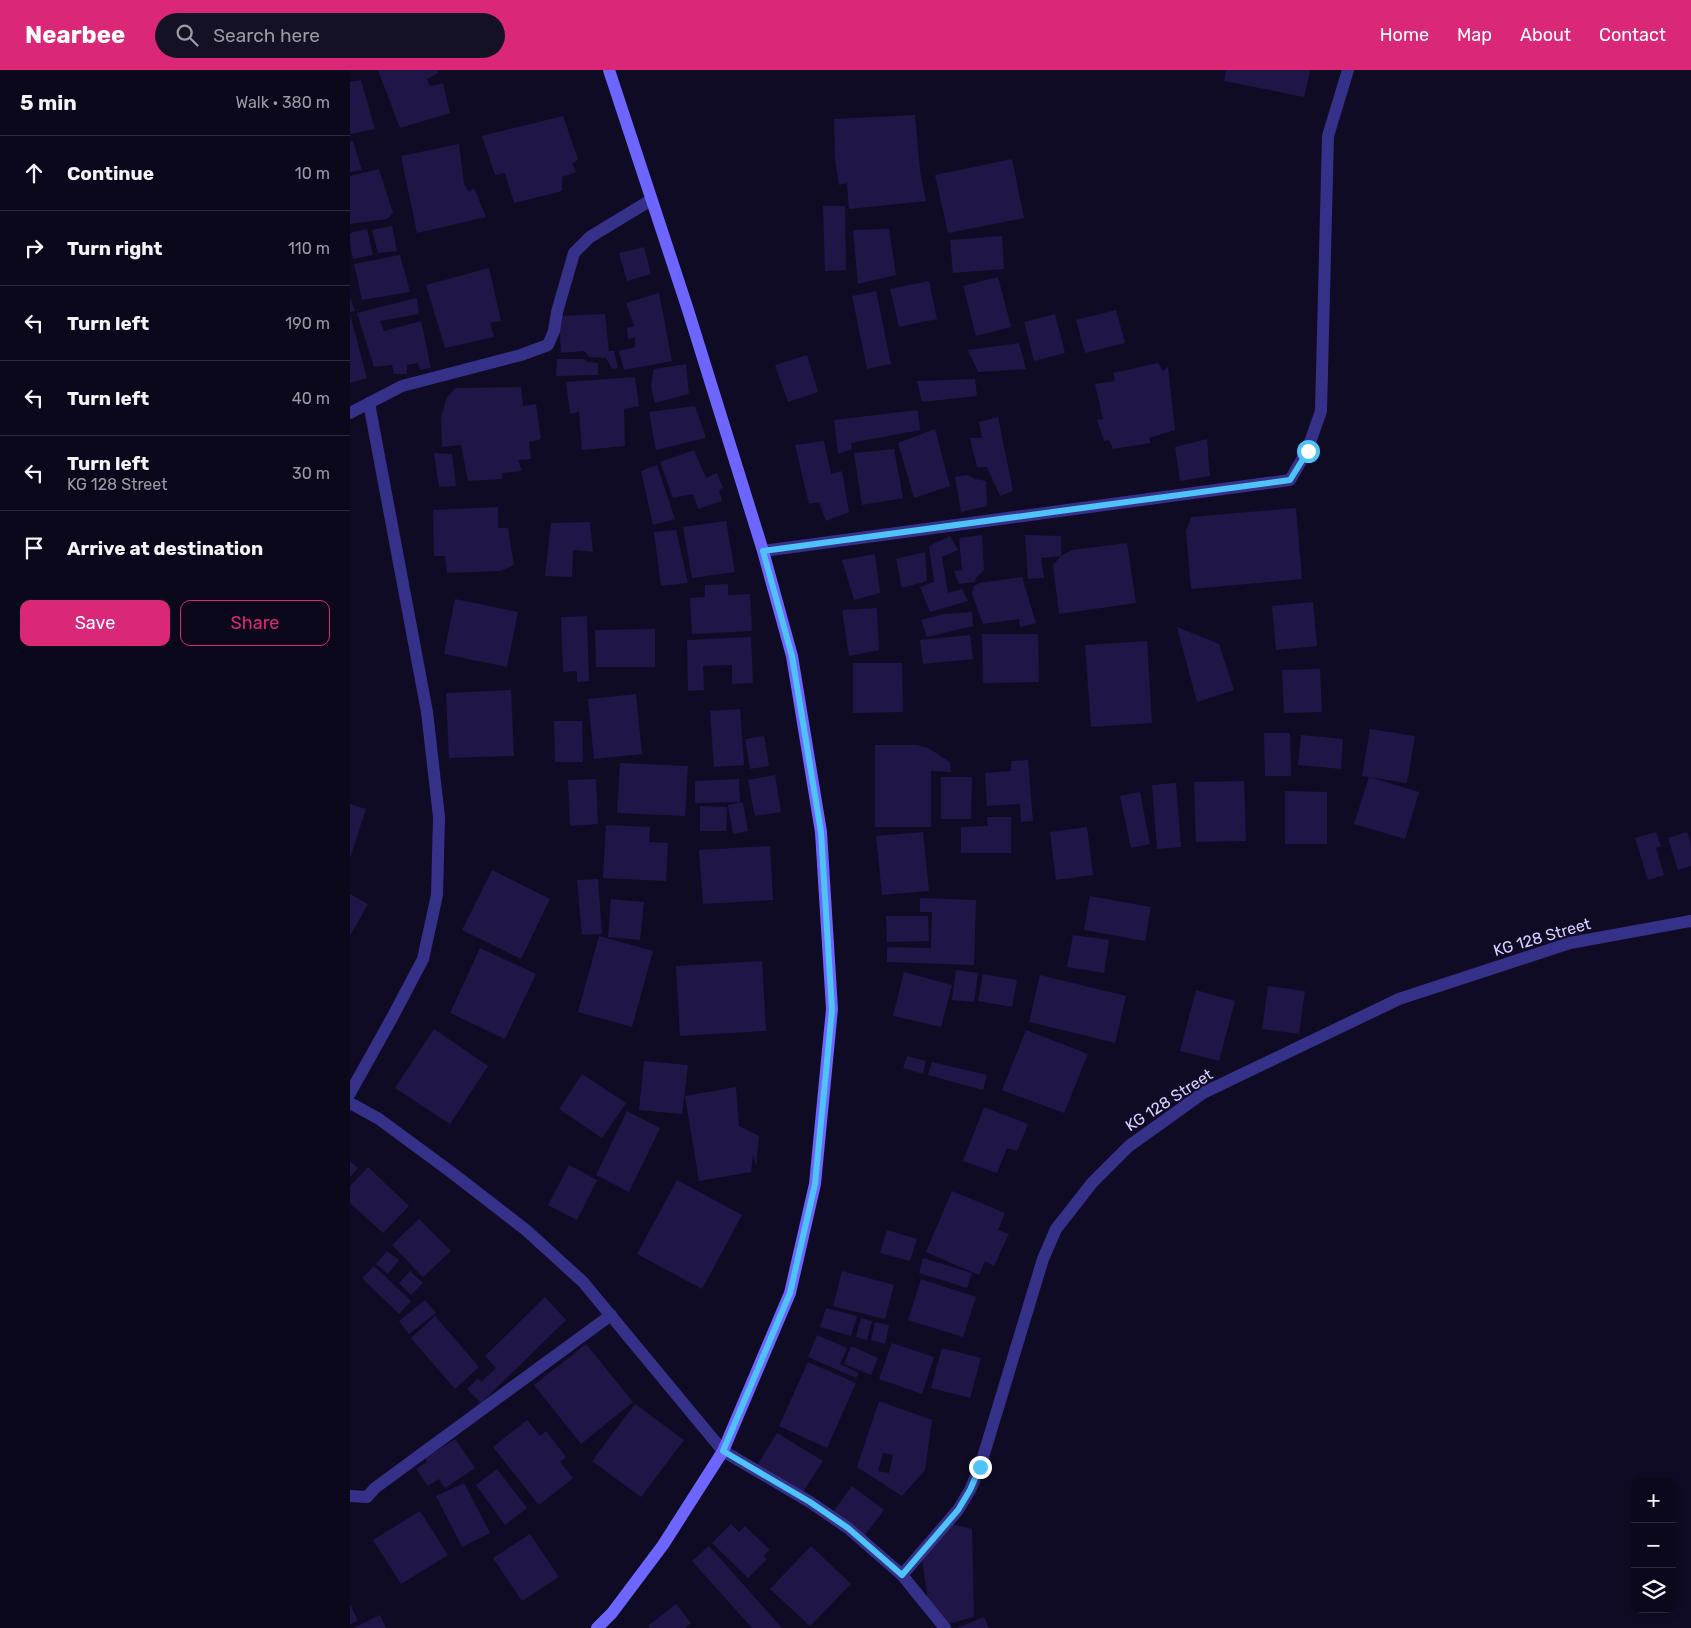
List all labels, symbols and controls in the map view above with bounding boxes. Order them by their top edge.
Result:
search box [155,13,505,58]
text: Nearbee [25,21,125,49]
icon: search [173,21,201,49]
text: Search here [213,24,320,47]
text: Home [1380,24,1429,46]
text: Map [1457,24,1492,46]
text: About [1520,24,1571,46]
text: Contact [1599,24,1666,46]
text: 5 min [20,90,77,115]
text: Walk · 380 m [236,93,330,112]
icon: ahead [20,159,48,187]
text: Continue [67,162,154,185]
text: 10 m [295,164,330,183]
icon: right [20,234,48,262]
text: Turn right [67,237,162,260]
text: 110 m [288,239,330,258]
icon: left [20,309,48,337]
text: Turn left [67,312,149,335]
text: 190 m [285,314,330,333]
icon: left [20,384,48,412]
text: Turn left [67,387,149,410]
text: 40 m [292,389,330,408]
route start [1297,440,1320,463]
text: Turn left [67,452,149,475]
icon: left [20,459,48,487]
text: 30 m [292,464,330,483]
text: KG 128 Street [67,475,167,494]
icon: arrive [20,534,48,562]
text: Arrive at destination [67,537,263,560]
button: Save [20,600,170,646]
button: Share [180,600,330,646]
street label: KG 128 Street [1491,914,1593,960]
street label: KG 128 Street [1122,1065,1216,1135]
route end [969,1456,992,1479]
map controls [1631,1478,1676,1613]
button: + [1631,1478,1676,1523]
button: − [1631,1523,1676,1568]
button: layers [1631,1568,1676,1613]

